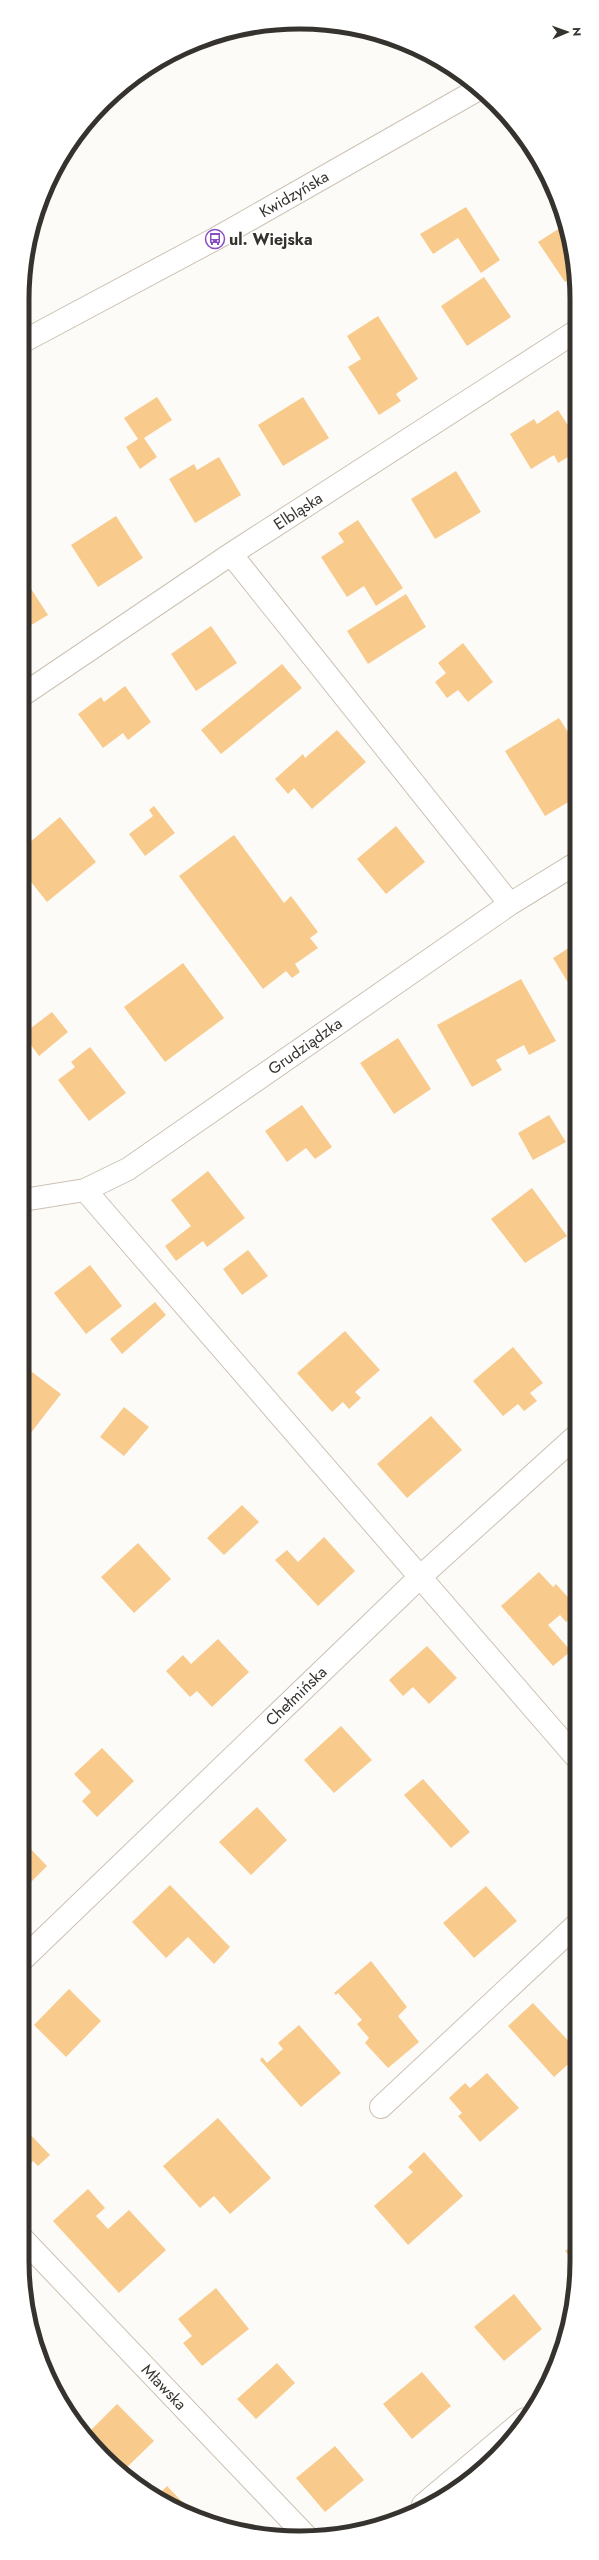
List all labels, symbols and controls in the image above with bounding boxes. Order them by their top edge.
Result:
north arrow [547,12,587,52]
text: N [569,27,585,36]
street label: Kwidzyńska [255,165,333,223]
bus stop icon: ul. Wiejska [204,228,226,250]
place label: ul. Wiejska [229,228,313,251]
street label: Elbląska [269,487,327,535]
street label: Grudziądzka [263,1012,347,1080]
street label: Chełmińska [260,1661,332,1731]
street label: Mławska [136,2359,192,2415]

